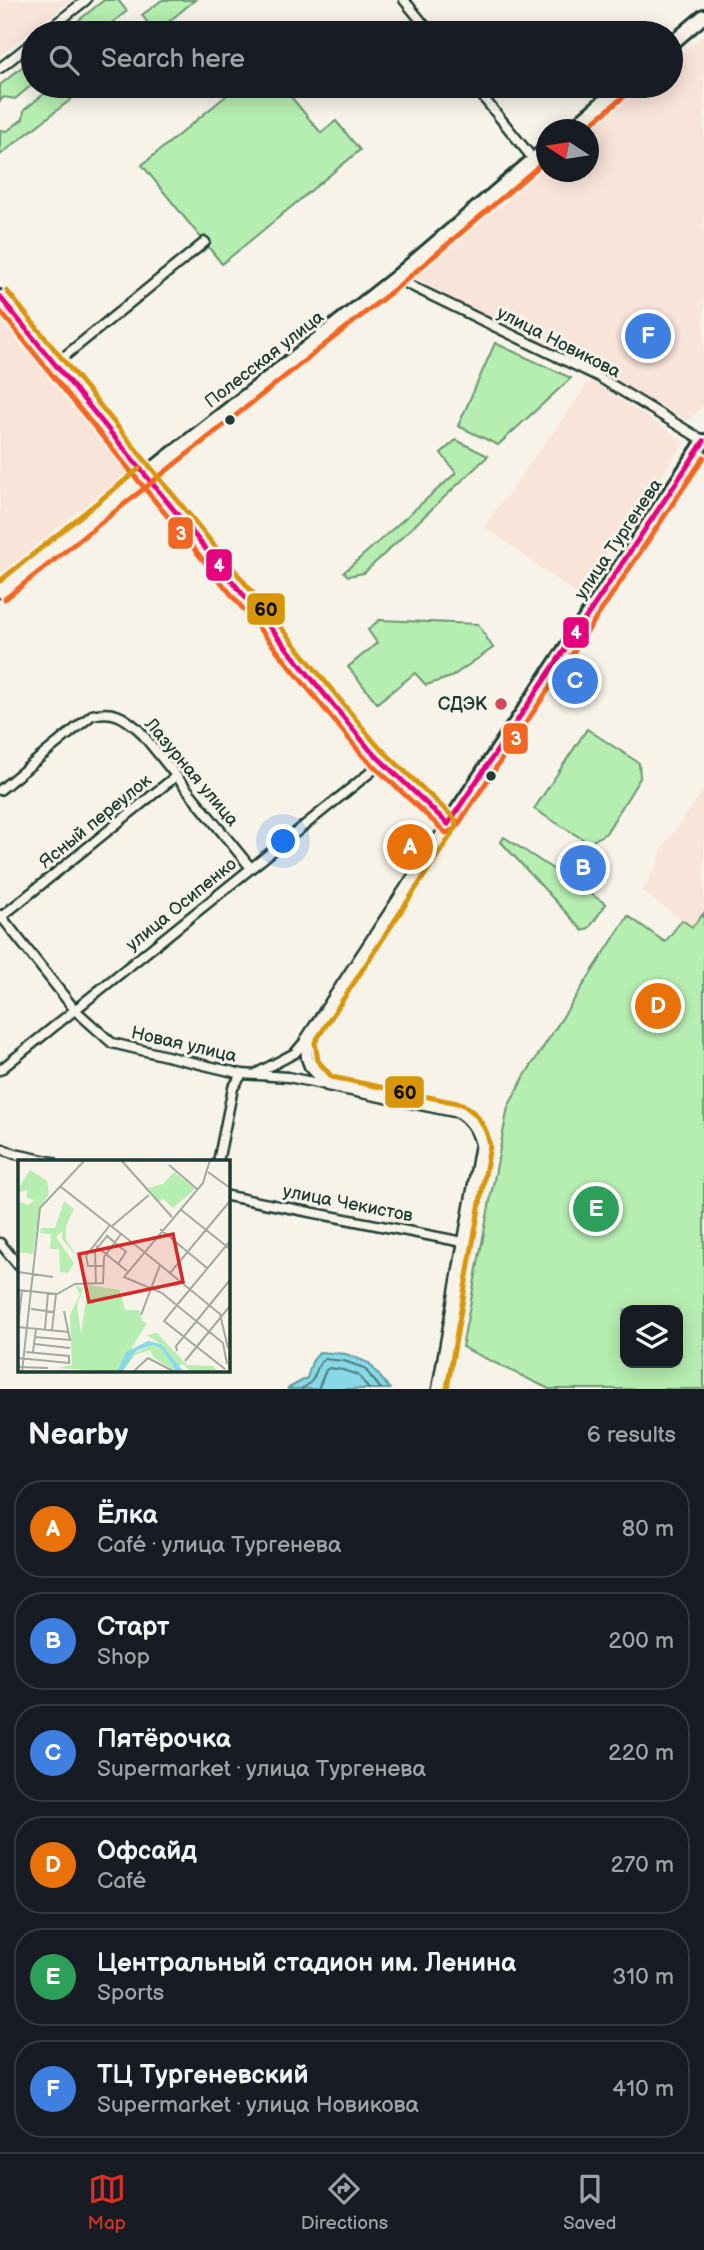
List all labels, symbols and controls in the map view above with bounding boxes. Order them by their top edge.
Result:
search box [21,21,683,98]
icon: search [45,41,83,79]
text: Search here [101,44,245,75]
north arrow [536,119,599,182]
street label: улица Новикова [494,302,624,383]
street label: Полесская улица [201,306,328,412]
pin: F [625,310,671,362]
unlabelled marker [223,413,237,427]
street label: улица Тургенева [570,475,667,604]
line badge: 3 [167,516,194,550]
text: 3 [175,523,187,546]
line badge: 4 [205,548,233,582]
text: 4 [213,555,225,578]
line badge: 60 [246,592,286,626]
text: 60 [254,599,278,622]
line badge: 4 [562,616,590,649]
text: 4 [570,622,582,645]
pin: C [552,655,598,707]
place label: СДЭК [438,694,488,715]
marker: СДЭК [493,696,509,712]
street label: Лазурная улица [140,713,243,831]
line badge: 3 [502,722,529,755]
text: 3 [510,728,522,751]
unlabelled marker [484,769,498,783]
street label: Ясный переулок [35,770,156,873]
pin: A [387,821,433,873]
your location [266,824,300,858]
pin: B [560,842,606,894]
street label: улица Осипенко [122,853,241,955]
pin: D [635,980,681,1032]
street label: Новая улица [129,1022,239,1067]
line badge: 60 [384,1075,425,1109]
text: 60 [393,1082,417,1105]
inset map [18,1160,229,1372]
street label: улица Чекистов [281,1181,415,1226]
pin: E [573,1183,619,1235]
map controls [620,1305,683,1368]
button: layers [620,1305,683,1368]
text: Nearby [28,1417,128,1453]
text: 6 results [587,1421,676,1449]
text: Ёлка [97,1500,158,1531]
text: A [46,1515,60,1543]
text: 80 m [622,1515,674,1543]
text: Café · улица Тургенева [97,1531,342,1559]
text: Старт [97,1612,169,1643]
text: B [45,1627,61,1655]
text: 200 m [608,1627,674,1655]
text: Shop [97,1643,150,1671]
text: Пятёрочка [97,1724,231,1755]
text: C [45,1739,61,1767]
text: 220 m [608,1739,674,1767]
text: Supermarket · улица Тургенева [97,1755,426,1783]
text: Офсайд [97,1836,197,1867]
text: D [45,1851,61,1879]
text: 270 m [610,1851,674,1879]
text: Café [97,1867,146,1895]
text: Центральный стадион им. Ленина [97,1948,516,1979]
text: E [46,1963,60,1991]
text: 310 m [612,1963,674,1991]
text: Sports [97,1979,164,2007]
text: ТЦ Тургеневский [97,2060,309,2091]
text: F [46,2075,60,2103]
text: 410 m [612,2075,674,2103]
text: Supermarket · улица Новикова [97,2091,419,2119]
tab: Map [88,2170,126,2235]
tab: Directions [301,2170,388,2235]
tab: Saved [563,2170,616,2235]

